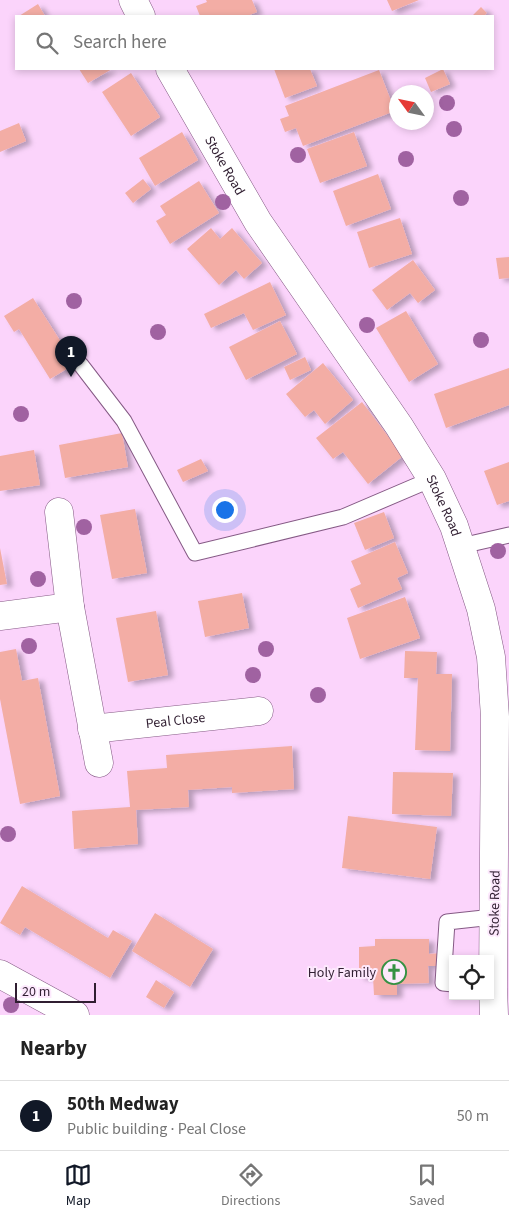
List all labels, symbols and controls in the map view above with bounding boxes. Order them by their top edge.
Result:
search box [15,15,494,70]
icon: search [33,29,61,57]
text: Search here [73,29,167,56]
north arrow [389,85,434,130]
street label: Stoke Road [199,132,250,199]
pin: 1 [55,336,87,377]
street label: Stoke Road [421,471,466,539]
your location [212,497,238,523]
street label: Peal Close [145,708,206,734]
street label: Stoke Road [484,870,506,936]
map controls [449,955,494,1000]
button: locate [449,955,494,1000]
church icon: Holy Family [381,959,407,985]
place label: Holy Family [308,963,376,983]
scale bar [15,980,96,1003]
text: 20 m [22,982,50,1002]
text: Nearby [20,1033,87,1063]
text: 50th Medway [67,1091,179,1118]
text: 1 [32,1105,40,1127]
text: 50 m [457,1105,489,1127]
text: Public building · Peal Close [67,1118,246,1140]
tab: Map [64,1161,92,1211]
tab: Directions [221,1161,280,1211]
tab: Saved [409,1161,445,1211]

